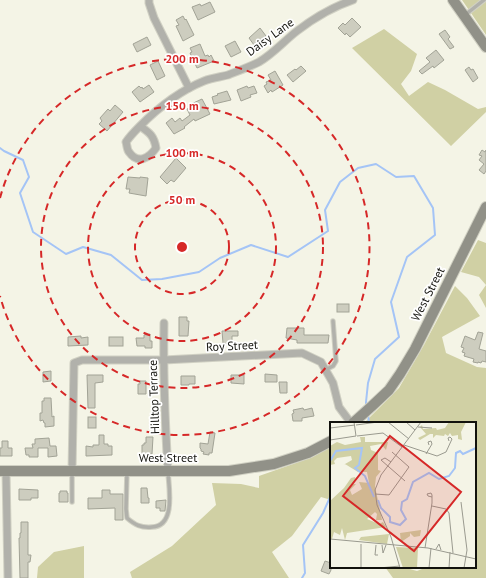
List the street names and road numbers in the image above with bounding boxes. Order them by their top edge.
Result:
street label: Daisy Lane [243,14,296,59]
street label: West Street [408,264,448,323]
street label: Roy Street [206,337,258,354]
street label: Hilltop Terrace [145,360,162,435]
street label: West Street [139,450,197,465]

